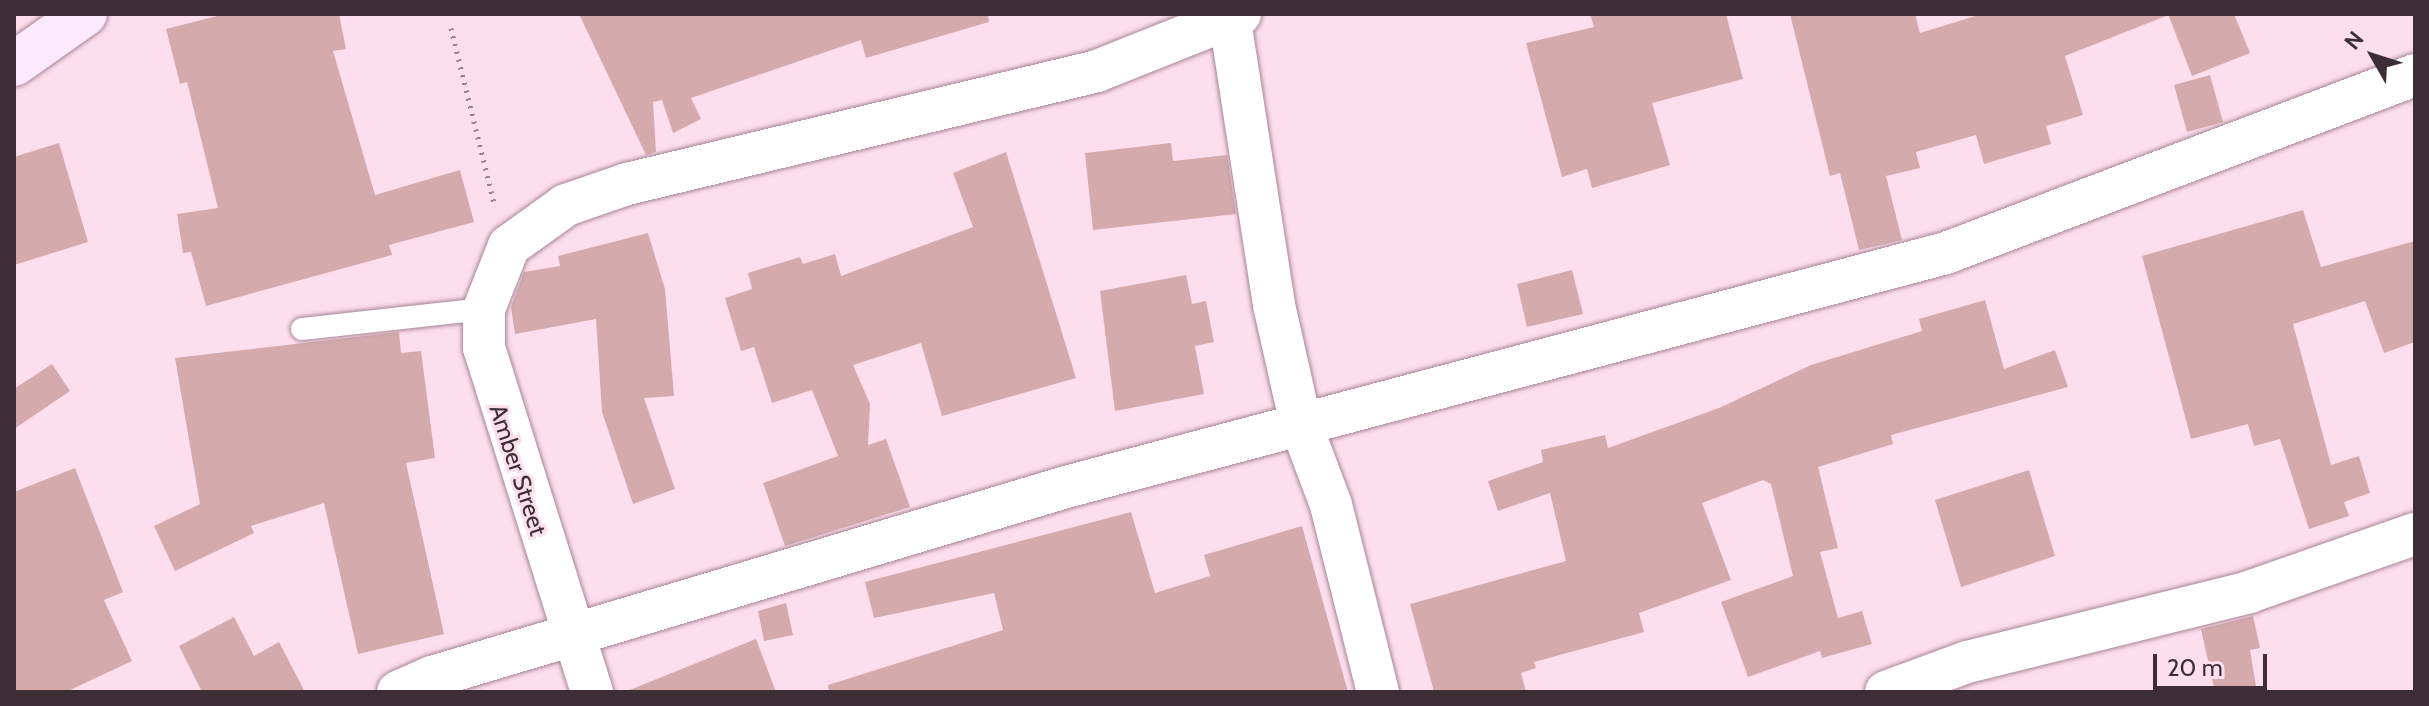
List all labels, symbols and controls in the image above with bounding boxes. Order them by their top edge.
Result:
north arrow [2333,16,2413,96]
text: N [2339,26,2369,55]
street label: Amber Street [483,401,553,539]
scale bar [2157,638,2271,688]
text: 20 m [2167,653,2223,682]

